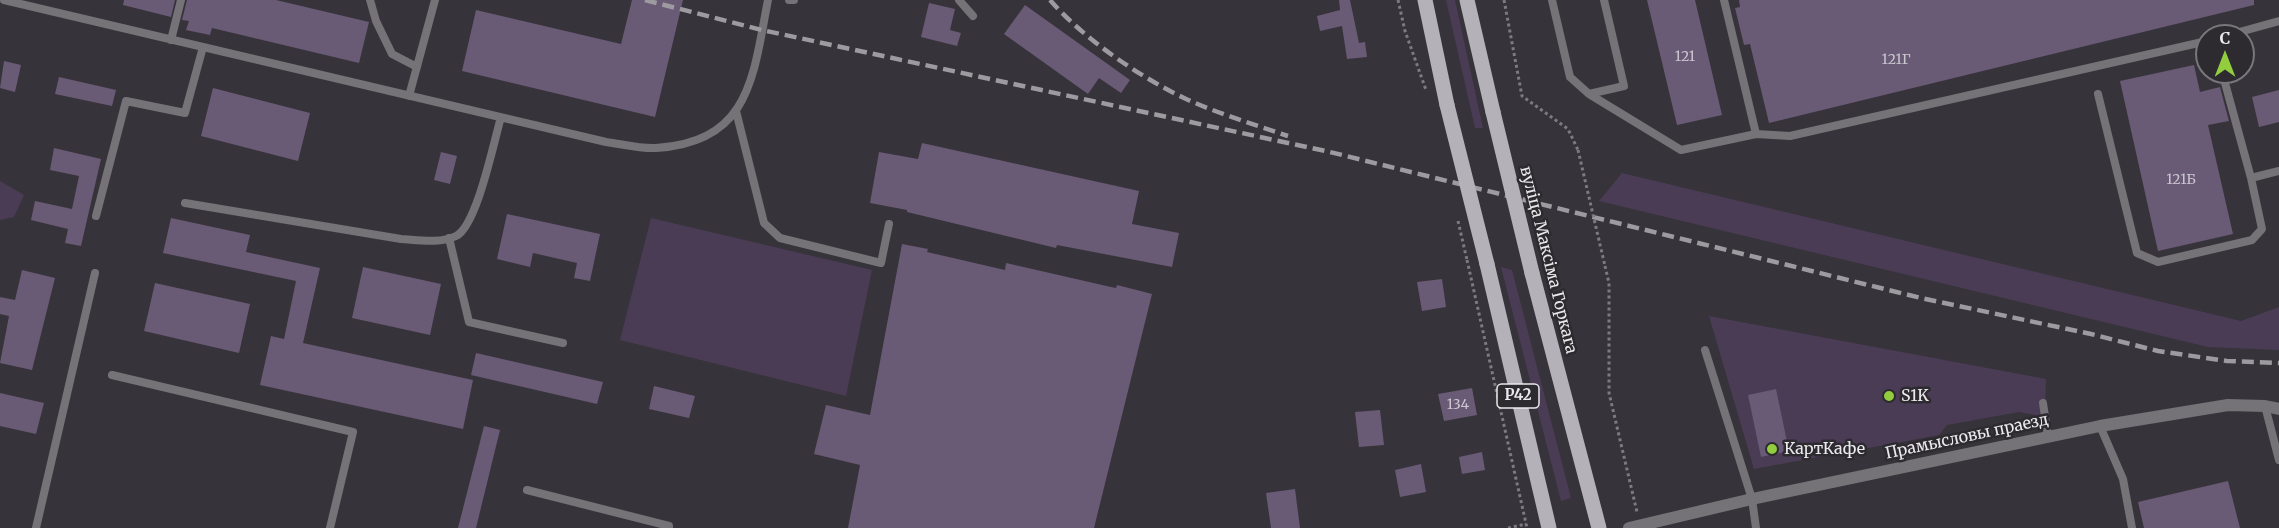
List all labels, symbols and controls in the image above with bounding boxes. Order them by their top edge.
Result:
north arrow [2195,24,2255,84]
text: С [2220,28,2230,48]
house number: 121 [1675,49,1695,65]
house number: 121Г [1882,52,1910,68]
street label: вуліца Максіма Горкага [1515,164,1581,356]
house number: 121Б [2166,172,2196,188]
road number: Р42 [1497,384,1539,408]
place label: S1K [1901,386,1929,406]
marker: S1K [1882,389,1896,403]
house number: 134 [1447,397,1469,413]
street label: Прамысловы праезд [1884,410,2050,464]
place label: КартКафе [1784,439,1865,459]
marker: КартКафе [1765,442,1779,456]

